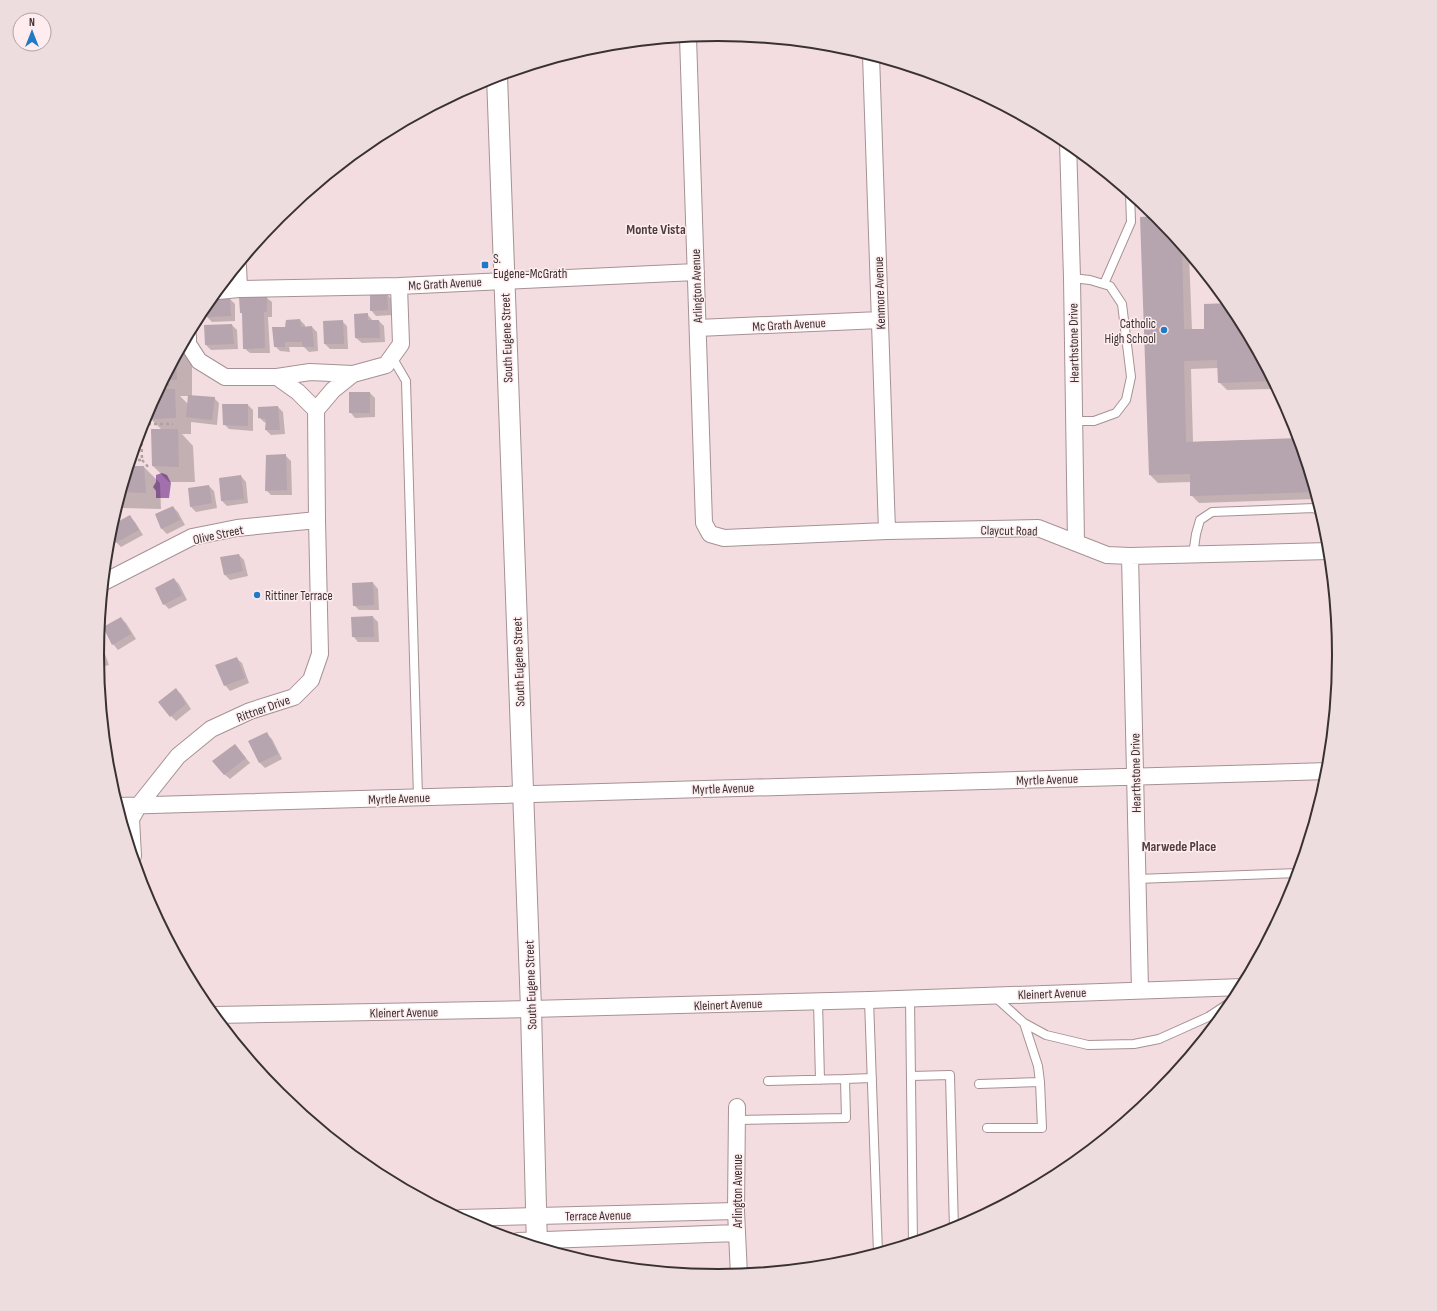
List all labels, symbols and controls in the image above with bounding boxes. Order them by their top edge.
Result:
north arrow [12,12,52,52]
text: N [29,16,35,29]
district label: Monte Vista [626,221,686,238]
street label: Arlington Avenue [688,249,706,324]
place label: S. Eugene-McGrath [493,251,567,282]
street label: Kenmore Avenue [871,256,889,330]
marker: S. Eugene-McGrath [480,260,490,270]
street label: Mc Grath Avenue [408,274,482,294]
street label: South Eugene Street [497,293,517,383]
street label: Hearthstone Drive [1065,303,1083,383]
street label: Mc Grath Avenue [752,315,826,335]
place label: Catholic High School [1105,316,1156,347]
marker: Catholic High School [1159,325,1169,335]
street label: Olive Street [192,522,245,548]
street label: Claycut Road [980,523,1038,539]
place label: Rittiner Terrace [265,588,333,604]
marker: Rittiner Terrace [252,590,262,600]
street label: South Eugene Street [509,617,529,707]
street label: Rittner Drive [234,692,292,726]
street label: Hearthstone Drive [1127,733,1145,813]
street label: Myrtle Avenue [1016,771,1078,789]
street label: Myrtle Avenue [692,780,754,798]
street label: Myrtle Avenue [368,790,430,808]
district label: Marwede Place [1142,838,1216,855]
street label: South Eugene Street [521,940,541,1030]
street label: Kleinert Avenue [1018,985,1087,1003]
street label: Kleinert Avenue [694,996,763,1014]
street label: Kleinert Avenue [370,1004,438,1022]
street label: Arlington Avenue [730,1154,746,1229]
street label: Terrace Avenue [565,1207,631,1225]

